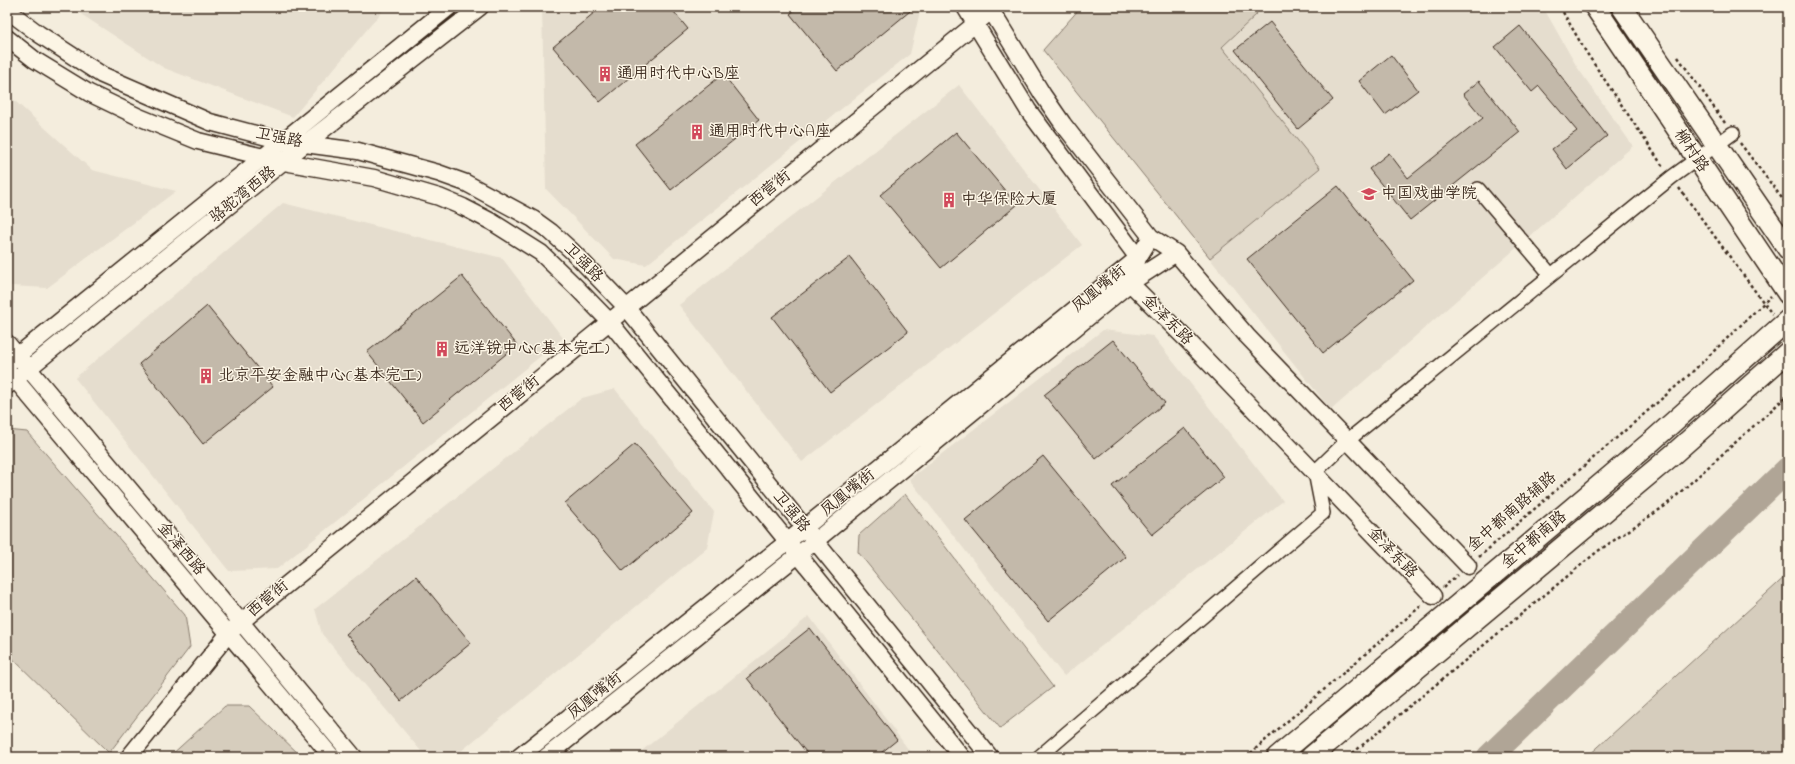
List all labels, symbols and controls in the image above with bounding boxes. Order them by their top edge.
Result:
place label: 通用时代中心B座 [617,62,740,86]
building icon: 通用时代中心B座 [596,65,614,83]
place label: 通用时代中心A座 [709,120,831,144]
street label: 卫强路 [253,122,305,154]
building icon: 通用时代中心A座 [688,123,706,141]
street label: 柳村路 [1668,124,1714,178]
street label: 骆驼湾西路 [204,160,282,230]
street label: 西营街 [744,165,796,213]
place label: 中国戏曲学院 [1381,182,1477,206]
school or university icon: 中国戏曲学院 [1360,185,1378,203]
place label: 中华保险大厦 [961,188,1057,212]
building icon: 中华保险大厦 [940,191,958,209]
street label: 卫强路 [558,238,608,288]
street label: 凤凰嘴街 [1067,260,1131,318]
street label: 金泽东路 [1136,289,1198,351]
place label: 远洋锐中心(基本完工) [454,337,610,361]
building icon: 远洋锐中心(基本完工) [433,340,451,358]
place label: 北京平安金融中心(基本完工) [218,364,422,388]
building icon: 北京平安金融中心(基本完工) [197,367,215,385]
street label: 西营街 [493,370,545,418]
street label: 凤凰嘴街 [816,464,880,522]
street label: 金中都南路辅路 [1463,468,1561,556]
street label: 卫强路 [767,486,815,538]
street label: 金中都南路 [1497,507,1571,573]
street label: 金泽西路 [151,517,211,581]
street label: 金泽东路 [1361,522,1423,584]
street label: 西营街 [242,574,294,624]
street label: 凤凰嘴街 [563,667,627,725]

